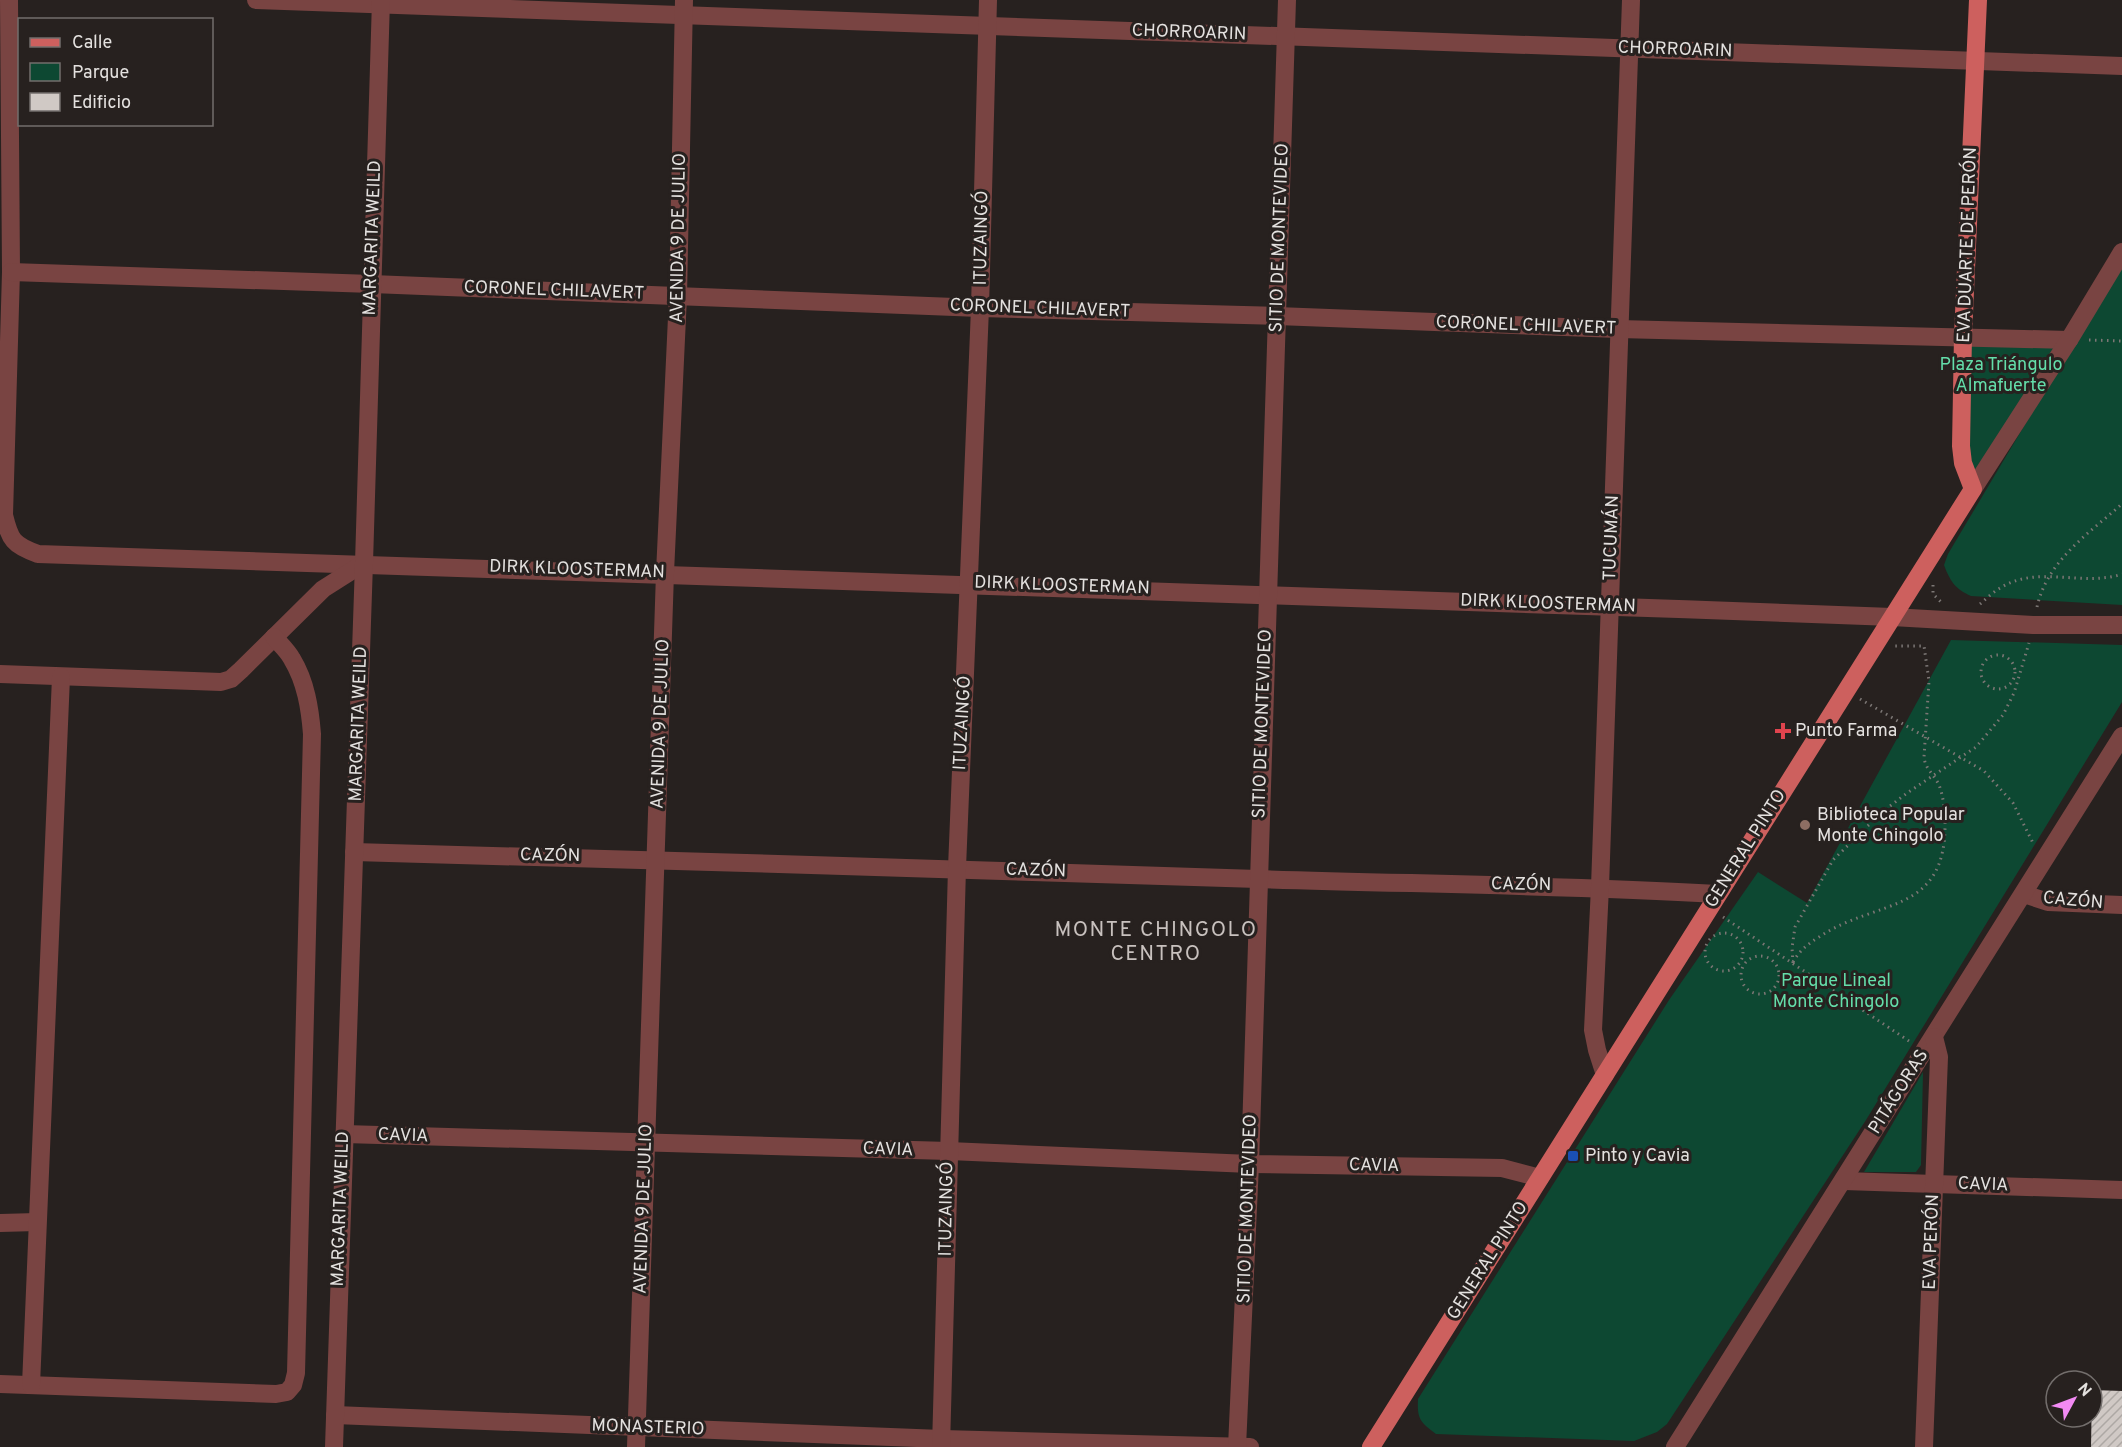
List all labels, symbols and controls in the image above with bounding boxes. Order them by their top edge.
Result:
legend [18,18,213,126]
street label: CHORROARIN [1131,20,1247,46]
text: Calle [72,32,112,55]
street label: CHORROARIN [1617,37,1733,63]
text: Parque [72,62,129,85]
text: Edificio [72,92,131,115]
street label: SITIO DE MONTEVIDEO [1265,143,1295,333]
street label: EVA DUARTE DE PERÓN [1951,147,1983,343]
street label: AVENIDA 9 DE JULIO [666,153,692,323]
street label: MARGARITA WEILD [359,160,387,316]
street label: ITUZAINGÓ [968,190,994,286]
street label: CORONEL CHILAVERT [463,276,645,306]
street label: CORONEL CHILAVERT [949,294,1131,324]
street label: CORONEL CHILAVERT [1435,311,1617,341]
park label: Plaza Triángulo Almafuerte [1940,354,2062,398]
street label: TUCUMÁN [1597,495,1625,581]
street label: DIRK KLOOSTERMAN [489,555,665,585]
street label: DIRK KLOOSTERMAN [974,571,1150,601]
street label: DIRK KLOOSTERMAN [1460,589,1636,619]
street label: SITIO DE MONTEVIDEO [1248,629,1278,819]
street label: AVENIDA 9 DE JULIO [647,639,675,809]
street label: MARGARITA WEILD [345,646,373,802]
street label: ITUZAINGÓ [947,675,977,771]
place label: Punto Farma [1795,720,1897,743]
marker: Punto Farma [1776,724,1790,738]
street label: GENERAL PINTO [1700,785,1792,913]
place label: Biblioteca Popular Monte Chingolo [1817,804,1965,848]
marker: Biblioteca Popular Monte Chingolo [1798,818,1812,832]
street label: CAZÓN [520,842,581,868]
street label: CAZÓN [1005,856,1067,884]
street label: CAZÓN [1491,871,1552,897]
street label: CAZÓN [2042,885,2104,915]
district label: MONTE CHINGOLO CENTRO [1055,917,1258,968]
park label: Parque Lineal Monte Chingolo [1773,970,1899,1014]
street label: PITÁGORAS [1862,1044,1934,1139]
street label: SITIO DE MONTEVIDEO [1233,1114,1263,1304]
street label: CAVIA [377,1124,429,1148]
street label: AVENIDA 9 DE JULIO [630,1124,658,1294]
street label: MARGARITA WEILD [327,1131,355,1287]
street label: CAVIA [862,1138,914,1162]
place label: Pinto y Cavia [1585,1145,1690,1168]
marker: Pinto y Cavia [1566,1149,1580,1163]
street label: CAVIA [1349,1154,1399,1178]
street label: ITUZAINGÓ [933,1161,959,1257]
street label: CAVIA [1957,1173,2009,1197]
street label: EVA PERÓN [1917,1194,1945,1290]
street label: GENERAL PINTO [1442,1197,1534,1325]
north arrow [2044,1369,2104,1429]
text: N [2072,1380,2095,1401]
street label: MONASTERIO [591,1415,705,1441]

